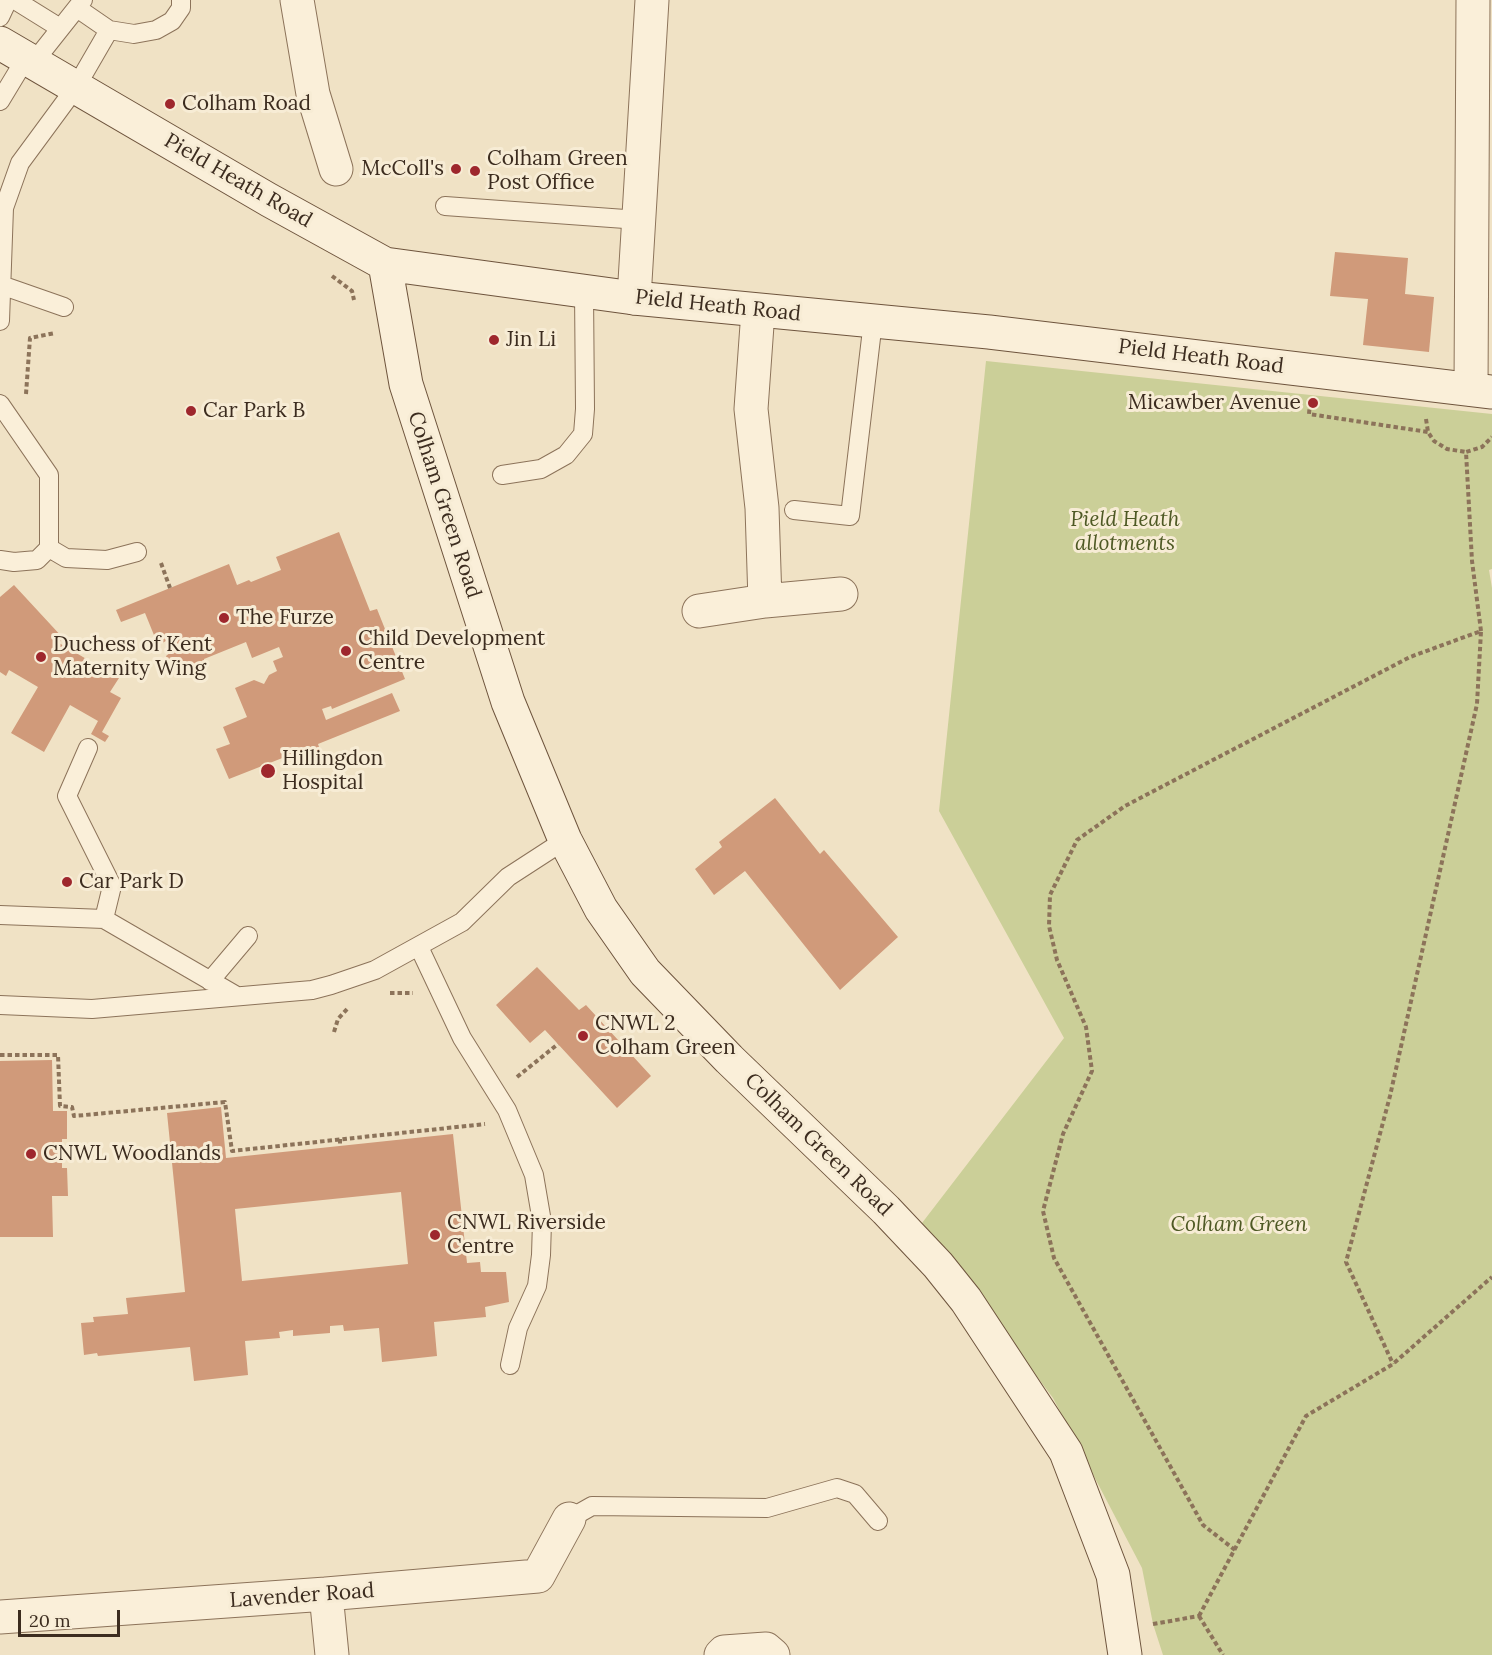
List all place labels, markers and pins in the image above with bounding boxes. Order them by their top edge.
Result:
place label: Colham Road [182,91,311,117]
marker: Colham Road [163,97,177,111]
place label: Colham Green Post Office [487,146,628,196]
place label: McColl's [361,156,444,182]
marker: McColl's [449,162,463,176]
marker: Colham Green Post Office [468,164,482,178]
place label: Jin Li [506,327,556,353]
marker: Jin Li [487,333,501,347]
place label: Micawber Avenue [1128,390,1301,416]
marker: Micawber Avenue [1306,396,1320,410]
place label: Car Park B [203,398,305,424]
marker: Car Park B [184,404,198,418]
place label: The Furze [236,605,334,631]
marker: The Furze [217,611,231,625]
place label: Child Development Centre [358,626,545,676]
place label: Duchess of Kent Maternity Wing [53,632,212,682]
marker: Child Development Centre [339,644,353,658]
marker: Duchess of Kent Maternity Wing [34,650,48,664]
place label: Hillingdon Hospital [282,746,383,796]
marker: Hillingdon Hospital [259,762,277,780]
place label: Car Park D [79,869,184,895]
marker: Car Park D [60,875,74,889]
place label: CNWL 2 Colham Green [595,1011,736,1061]
marker: CNWL 2 Colham Green [576,1029,590,1043]
place label: CNWL Woodlands [43,1141,221,1167]
marker: CNWL Woodlands [24,1147,38,1161]
place label: CNWL Riverside Centre [447,1210,606,1260]
marker: CNWL Riverside Centre [428,1228,442,1242]

